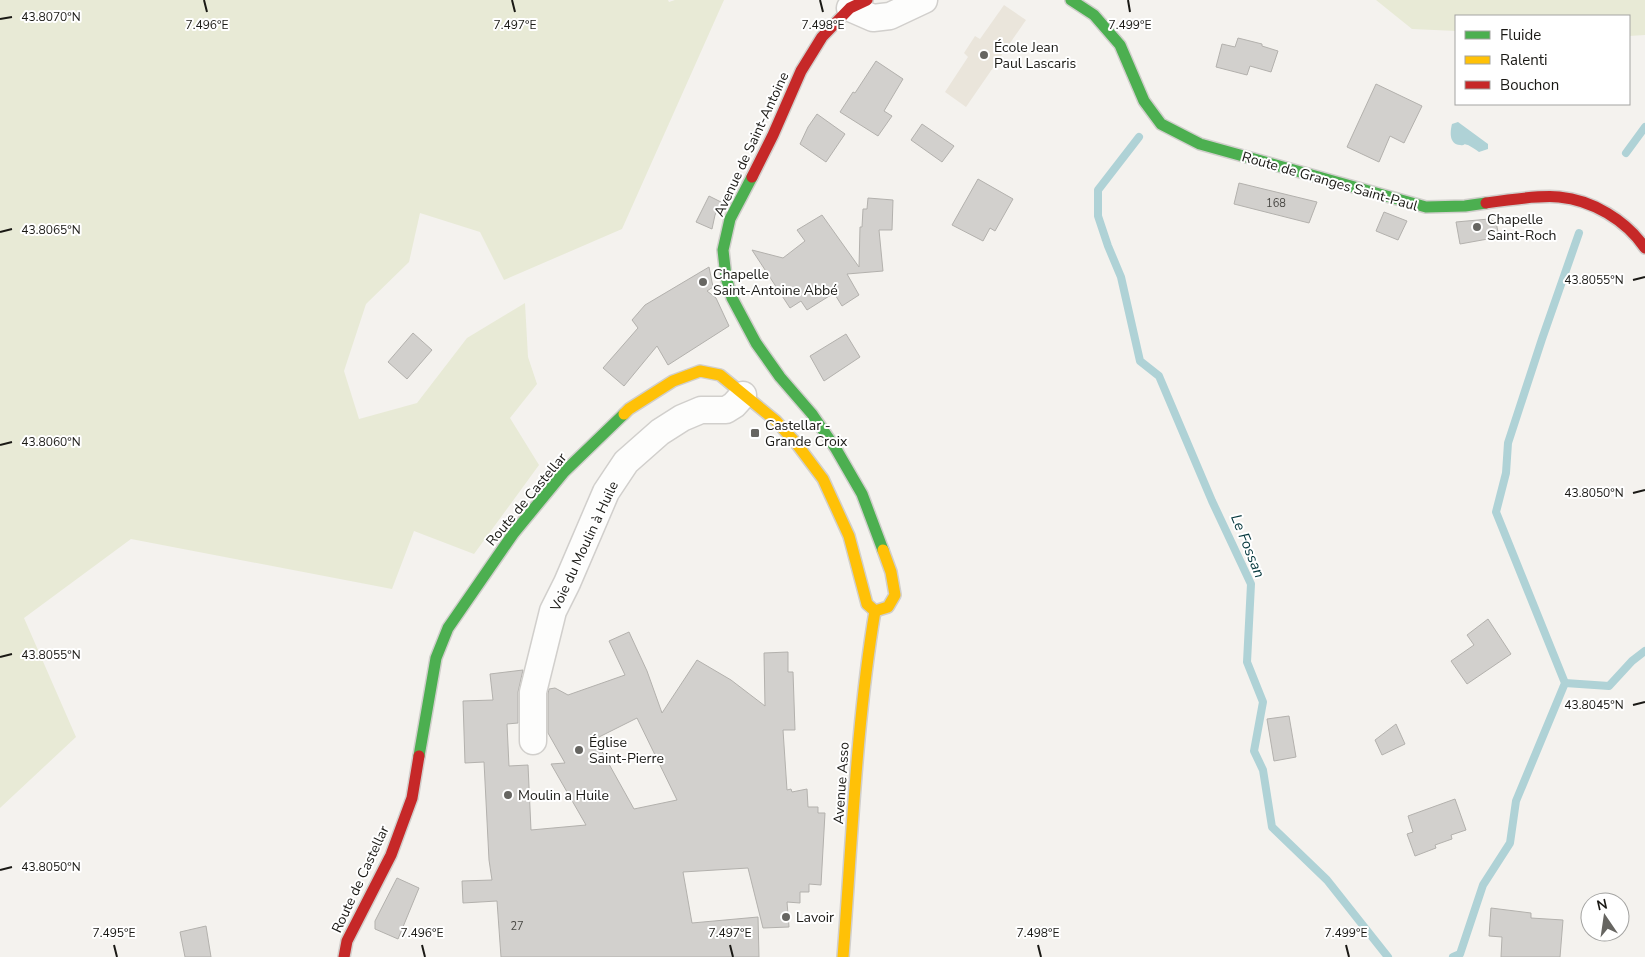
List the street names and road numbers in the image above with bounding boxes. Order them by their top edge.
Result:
street label: Avenue de Saint-Antoine [710,69,793,220]
street label: Route de Granges Saint-Paul [1240,147,1421,216]
street label: Route de Castellar [482,449,571,550]
street label: Voie du Moulin à Huile [546,478,623,615]
street label: Avenue Asso [829,741,854,825]
street label: Route de Castellar [327,823,394,936]

